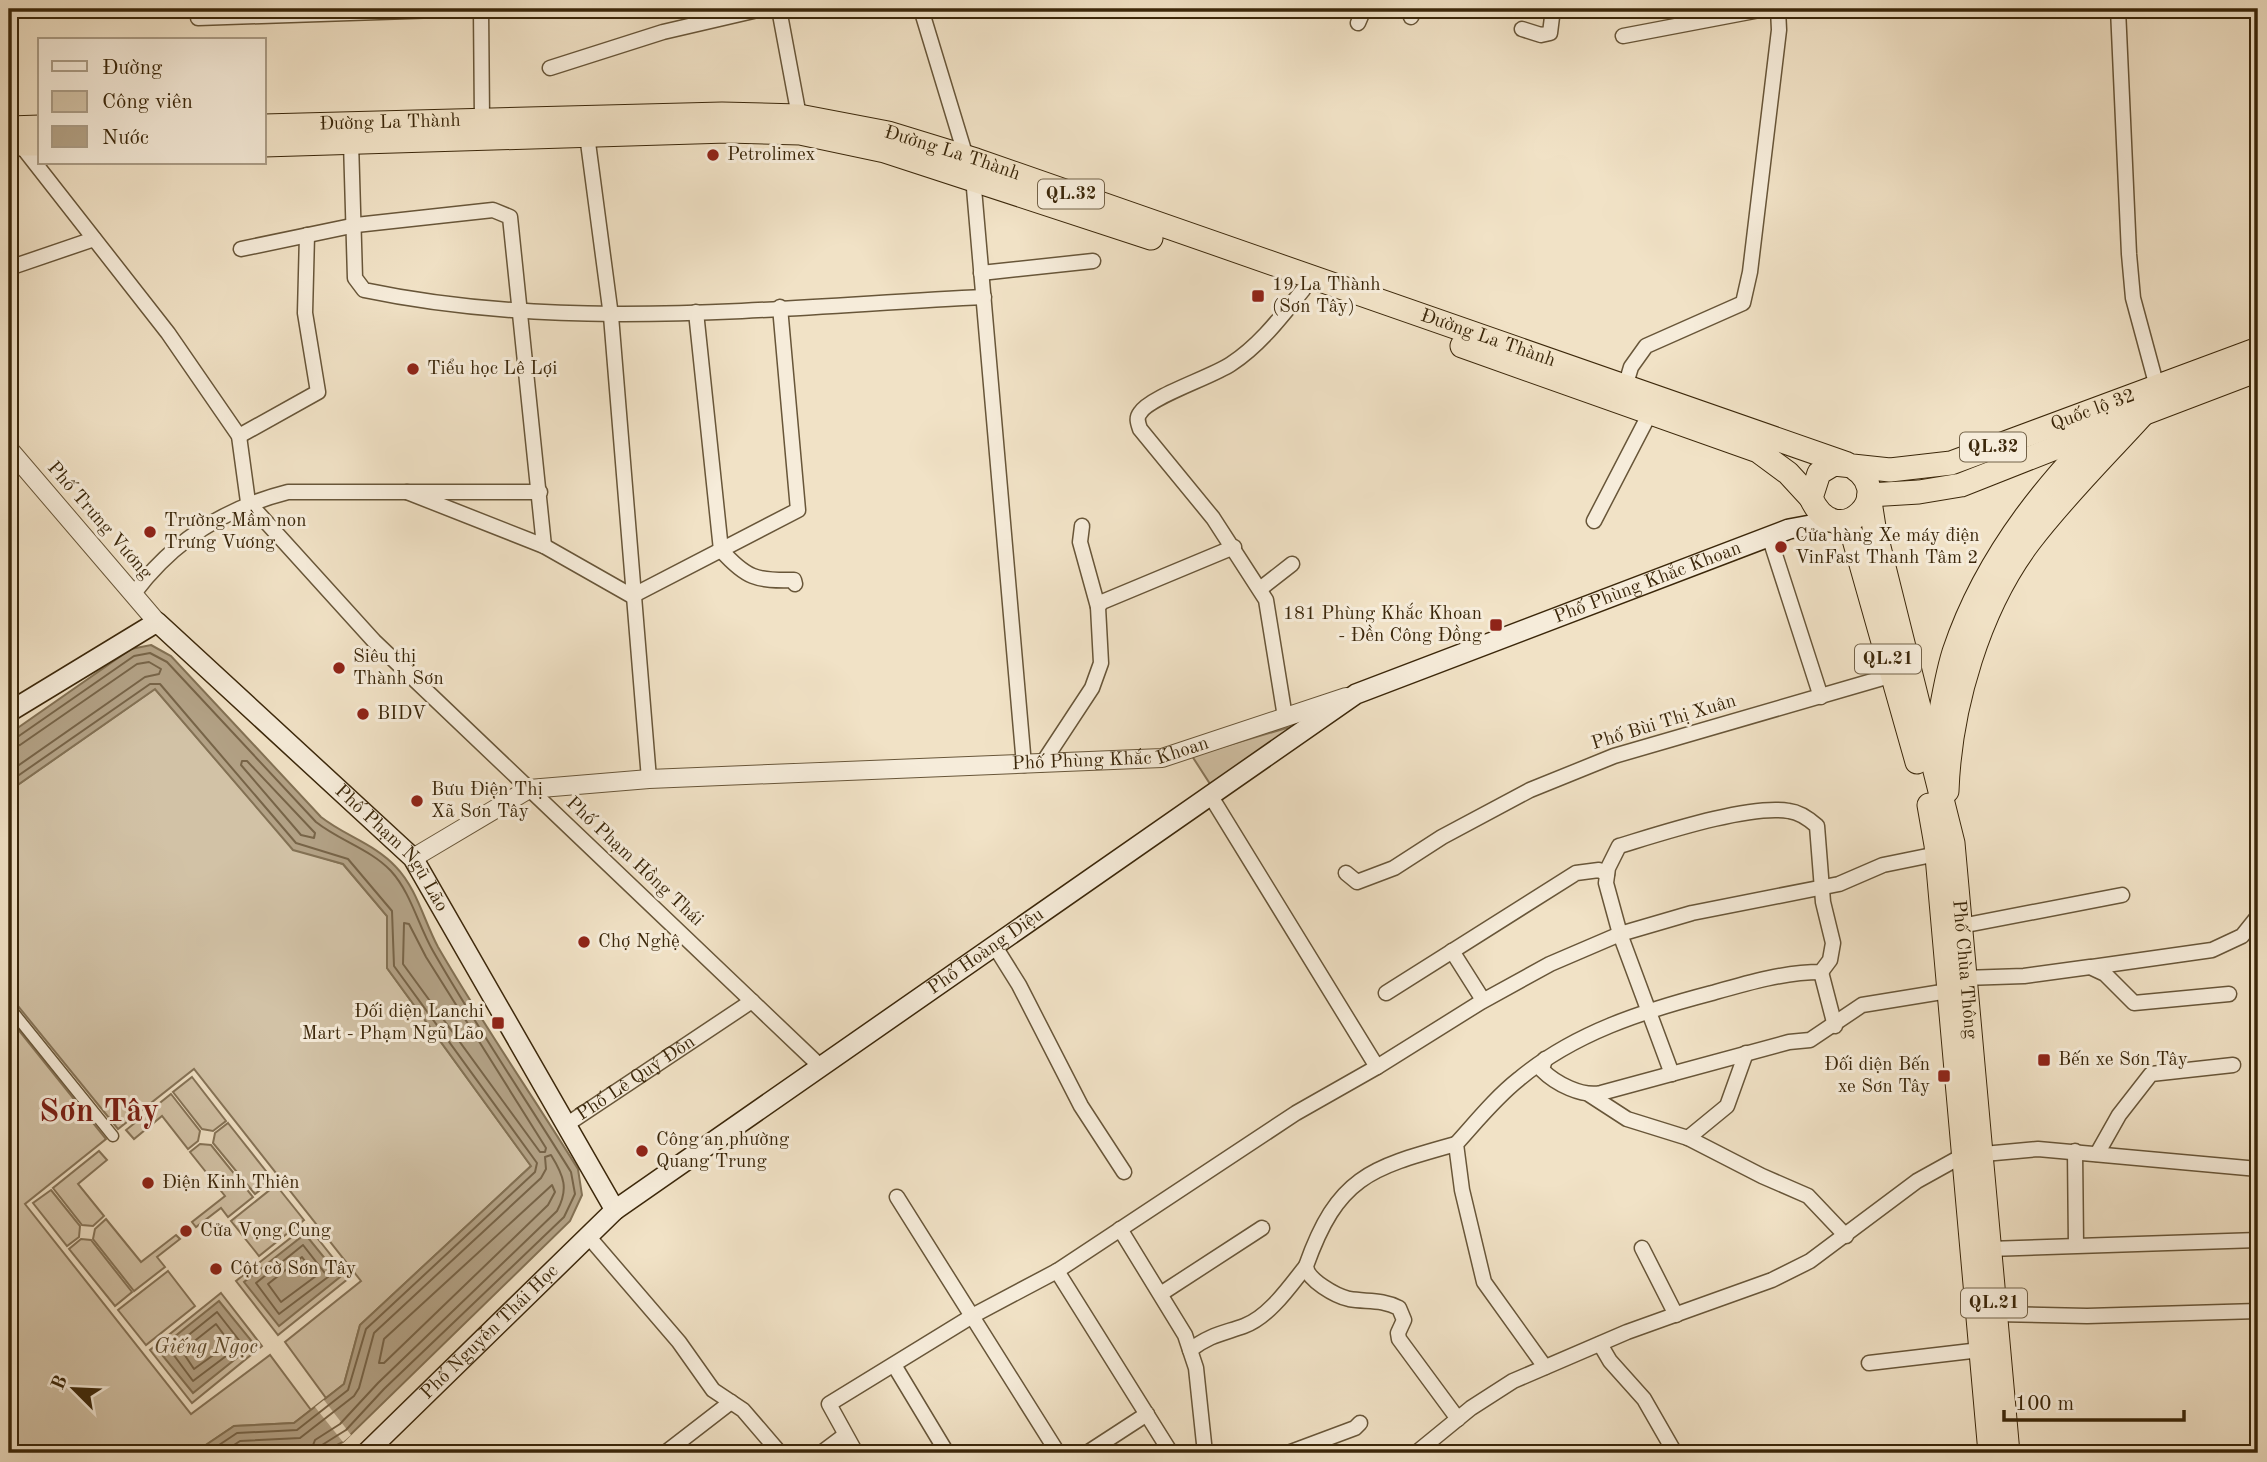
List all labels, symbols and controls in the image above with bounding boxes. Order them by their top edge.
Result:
legend [38,38,266,164]
text: Đường [102,58,163,79]
text: Công viên [102,92,193,113]
street label: Đường La Thành [319,111,461,134]
street label: Đường La Thành [882,123,1022,184]
text: Nước [102,128,149,149]
place label: Petrolimex [727,146,816,165]
marker: Petrolimex [705,147,721,163]
road number: QL.32 [1038,180,1104,209]
place label: 19 La Thành (Sơn Tây) [1272,276,1381,317]
marker: 19 La Thành (Sơn Tây) [1250,288,1266,304]
street label: Đường La Thành [1418,306,1558,371]
place label: Tiểu học Lê Lợi [427,358,557,379]
marker: Tiểu học Lê Lợi [405,361,421,377]
street label: Quốc lộ 32 [2048,386,2138,435]
road number: QL.32 [1960,432,2026,462]
street label: Phố Trưng Vương [43,458,156,584]
place label: Trường Mầm non Trưng Vương [164,509,306,553]
marker: Trường Mầm non Trưng Vương [142,524,158,540]
place label: Cửa hàng Xe máy điện VinFast Thanh Tâm 2 [1795,527,1980,568]
street label: Phố Phùng Khắc Khoan [1551,539,1744,627]
marker: Cửa hàng Xe máy điện VinFast Thanh Tâm 2 [1773,539,1789,555]
place label: 181 Phùng Khắc Khoan - Đền Công Đồng [1283,602,1483,646]
marker: 181 Phùng Khắc Khoan - Đền Công Đồng [1488,617,1504,633]
road number: QL.21 [1855,644,1921,674]
place label: Siêu thị Thành Sơn [353,648,444,689]
marker: Siêu thị Thành Sơn [331,660,347,676]
street label: Phố Bùi Thị Xuân [1589,691,1739,754]
place label: BIDV [377,705,427,724]
marker: BIDV [355,706,371,722]
street label: Phố Phùng Khắc Khoan [1011,734,1211,774]
street label: Phố Phạm Ngũ Lão [331,781,451,915]
place label: Bưu Điện Thị Xã Sơn Tây [431,781,543,822]
street label: Phố Phạm Hồng Thái [562,792,708,930]
marker: Bưu Điện Thị Xã Sơn Tây [409,793,425,809]
street label: Phố Chùa Thông [1949,899,1980,1041]
street label: Phố Hoàng Diệu [925,905,1047,998]
place label: Chợ Nghệ [598,933,680,952]
marker: Chợ Nghệ [576,934,592,950]
place label: Đối diện Lanchi Mart - Phạm Ngũ Lão [302,1002,484,1044]
marker: Đối diện Lanchi Mart - Phạm Ngũ Lão [490,1015,506,1031]
street label: Phố Lê Quý Đôn [573,1032,699,1125]
place label: Bến xe Sơn Tây [2058,1050,2188,1070]
marker: Bến xe Sơn Tây [2036,1052,2052,1068]
place label: Đối diện Bến xe Sơn Tây [1824,1055,1930,1097]
marker: Đối diện Bến xe Sơn Tây [1936,1068,1952,1084]
district label: Sơn Tây [39,1096,159,1129]
place label: Công an phường Quang Trung [656,1131,790,1172]
marker: Công an phường Quang Trung [634,1143,650,1159]
place label: Điện Kinh Thiên [162,1174,300,1193]
marker: Điện Kinh Thiên [140,1175,156,1191]
place label: Cửa Vọng Cung [200,1222,332,1241]
marker: Cửa Vọng Cung [178,1223,194,1239]
place label: Cột cờ Sơn Tây [230,1260,356,1279]
marker: Cột cờ Sơn Tây [208,1261,224,1277]
street label: Phố Nguyễn Thái Học [417,1261,562,1403]
road number: QL.21 [1961,1288,2027,1318]
water label: Giếng Ngọc [154,1337,258,1358]
north arrow [38,1354,108,1424]
text: B [49,1373,72,1393]
scale bar [2004,1378,2185,1422]
text: 100 m [2015,1394,2074,1415]

